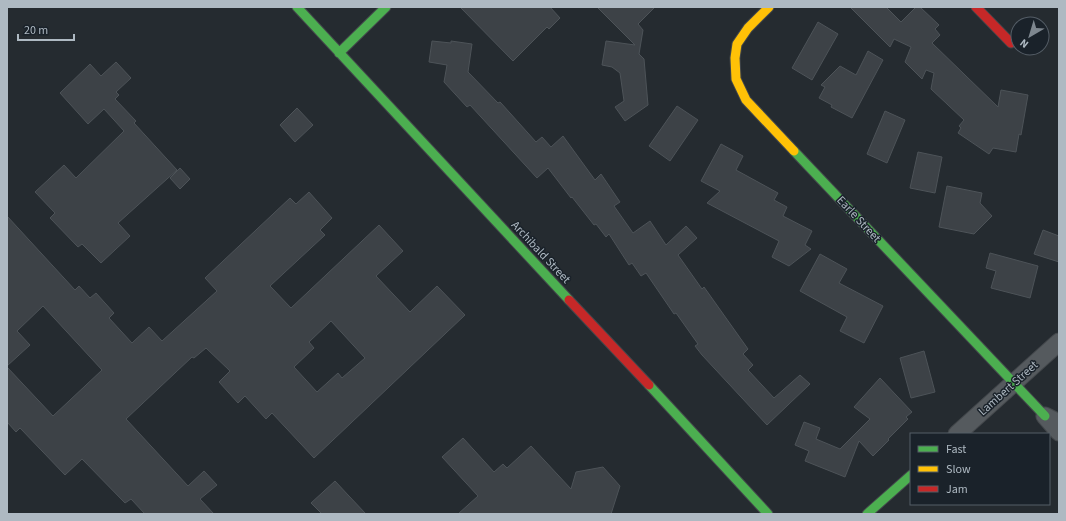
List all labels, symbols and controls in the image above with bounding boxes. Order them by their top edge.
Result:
scale bar [18,16,74,42]
north arrow [1010,16,1050,56]
text: 20 m [24,22,48,39]
text: N [1017,35,1032,52]
street label: Earle Street [833,192,885,246]
street label: Archibald Street [507,217,574,287]
street label: Lambert Street [975,357,1042,420]
legend [910,433,1050,505]
text: Fast [946,441,966,458]
text: Slow [946,461,971,478]
text: Jam [946,481,968,498]

